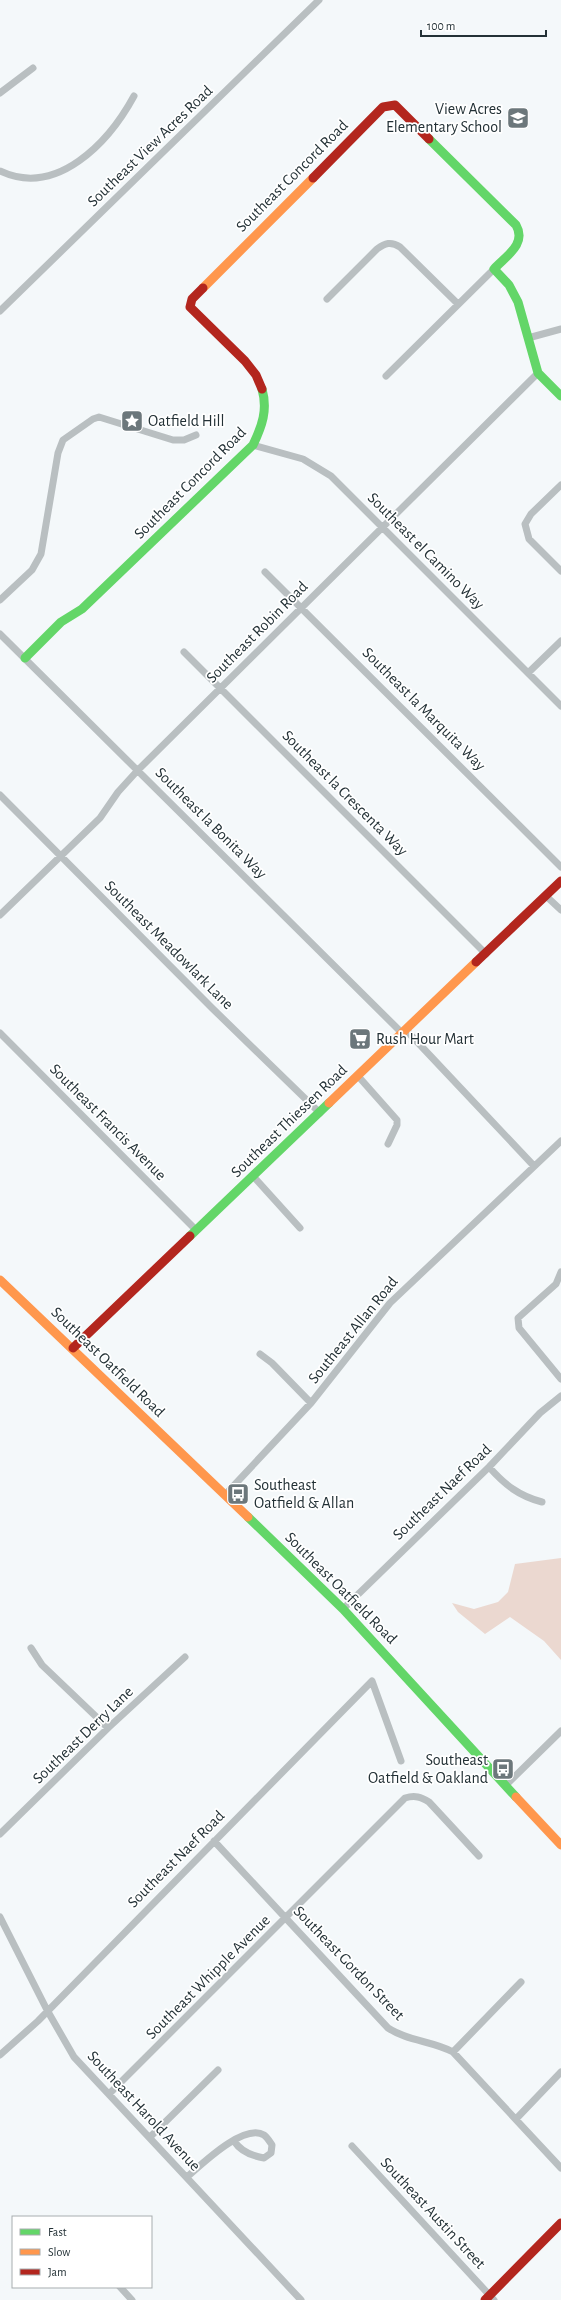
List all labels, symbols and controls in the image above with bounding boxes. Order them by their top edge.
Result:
scale bar [421,12,546,38]
text: 100 m [427,20,455,32]
street label: Southeast View Acres Road [84,82,216,210]
place label: View Acres Elementary School [386,101,502,136]
school or university icon: View Acres Elementary School [505,105,531,131]
street label: Southeast Concord Road [233,117,351,235]
place icon: Oatfield Hill [119,408,145,434]
place label: Oatfield Hill [148,413,225,429]
street label: Southeast Concord Road [131,424,249,542]
street label: Southeast el Camino Way [364,490,487,613]
street label: Southeast Robin Road [203,578,311,686]
street label: Southeast la Marquita Way [359,644,489,774]
street label: Southeast la Crescenta Way [279,727,411,860]
street label: Southeast la Bonita Way [152,764,270,882]
street label: Southeast Meadowlark Lane [102,878,236,1012]
supermarket icon: Rush Hour Mart [347,1026,373,1052]
place label: Rush Hour Mart [376,1031,474,1047]
street label: Southeast Francis Avenue [47,1061,169,1183]
street label: Southeast Thiessen Road [228,1062,350,1180]
street label: Southeast Allan Road [305,1274,401,1386]
street label: Southeast Oatfield Road [48,1304,168,1420]
street label: Southeast Naef Road [390,1441,494,1543]
place label: Southeast Oatfield & Allan [254,1477,354,1511]
bus stop icon: Southeast Oatfield & Allan [225,1481,251,1507]
street label: Southeast Oatfield Road [282,1529,400,1647]
street label: Southeast Derry Lane [30,1683,137,1787]
place label: Southeast Oatfield & Oakland [368,1752,488,1786]
bus stop icon: Southeast Oatfield & Oakland [490,1756,516,1782]
street label: Southeast Naef Road [124,1807,228,1911]
street label: Southeast Gordon Street [291,1903,407,2023]
street label: Southeast Whipple Avenue [143,1912,273,2042]
street label: Southeast Harold Avenue [84,2048,204,2174]
street label: Southeast Austin Street [377,2154,489,2272]
legend [12,2216,152,2288]
text: Fast [48,2226,67,2238]
text: Slow [48,2246,70,2258]
text: Jam [48,2266,67,2278]

